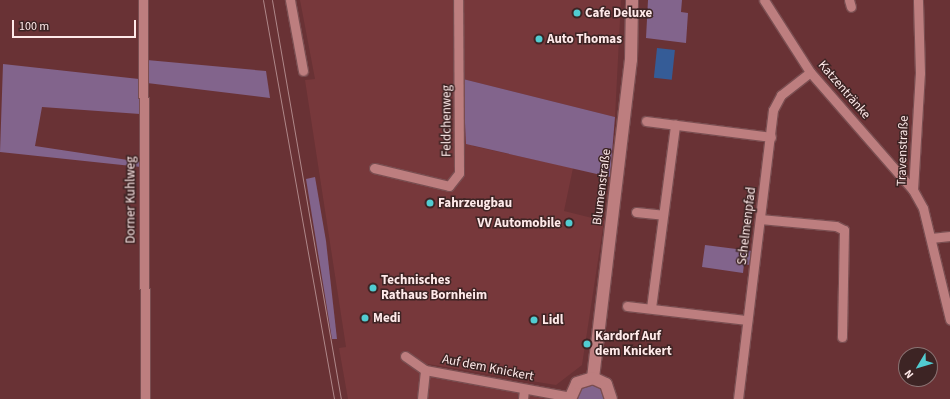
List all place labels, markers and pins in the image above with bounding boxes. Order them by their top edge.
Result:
place label: Cafe Deluxe [585,5,652,21]
marker: Cafe Deluxe [572,8,582,18]
place label: Auto Thomas [547,31,622,47]
marker: Auto Thomas [534,34,544,44]
place label: Fahrzeugbau [438,195,512,211]
marker: Fahrzeugbau [425,198,435,208]
place label: VV Automobile [477,215,561,231]
marker: VV Automobile [564,218,574,228]
place label: Technisches Rathaus Bornheim [381,273,487,304]
marker: Technisches Rathaus Bornheim [368,283,378,293]
place label: Medi [373,310,401,326]
place label: Lidl [542,312,563,328]
marker: Medi [360,313,370,323]
marker: Lidl [529,315,539,325]
place label: Kardorf Auf dem Knickert [595,329,672,360]
marker: Kardorf Auf dem Knickert [582,339,592,349]

